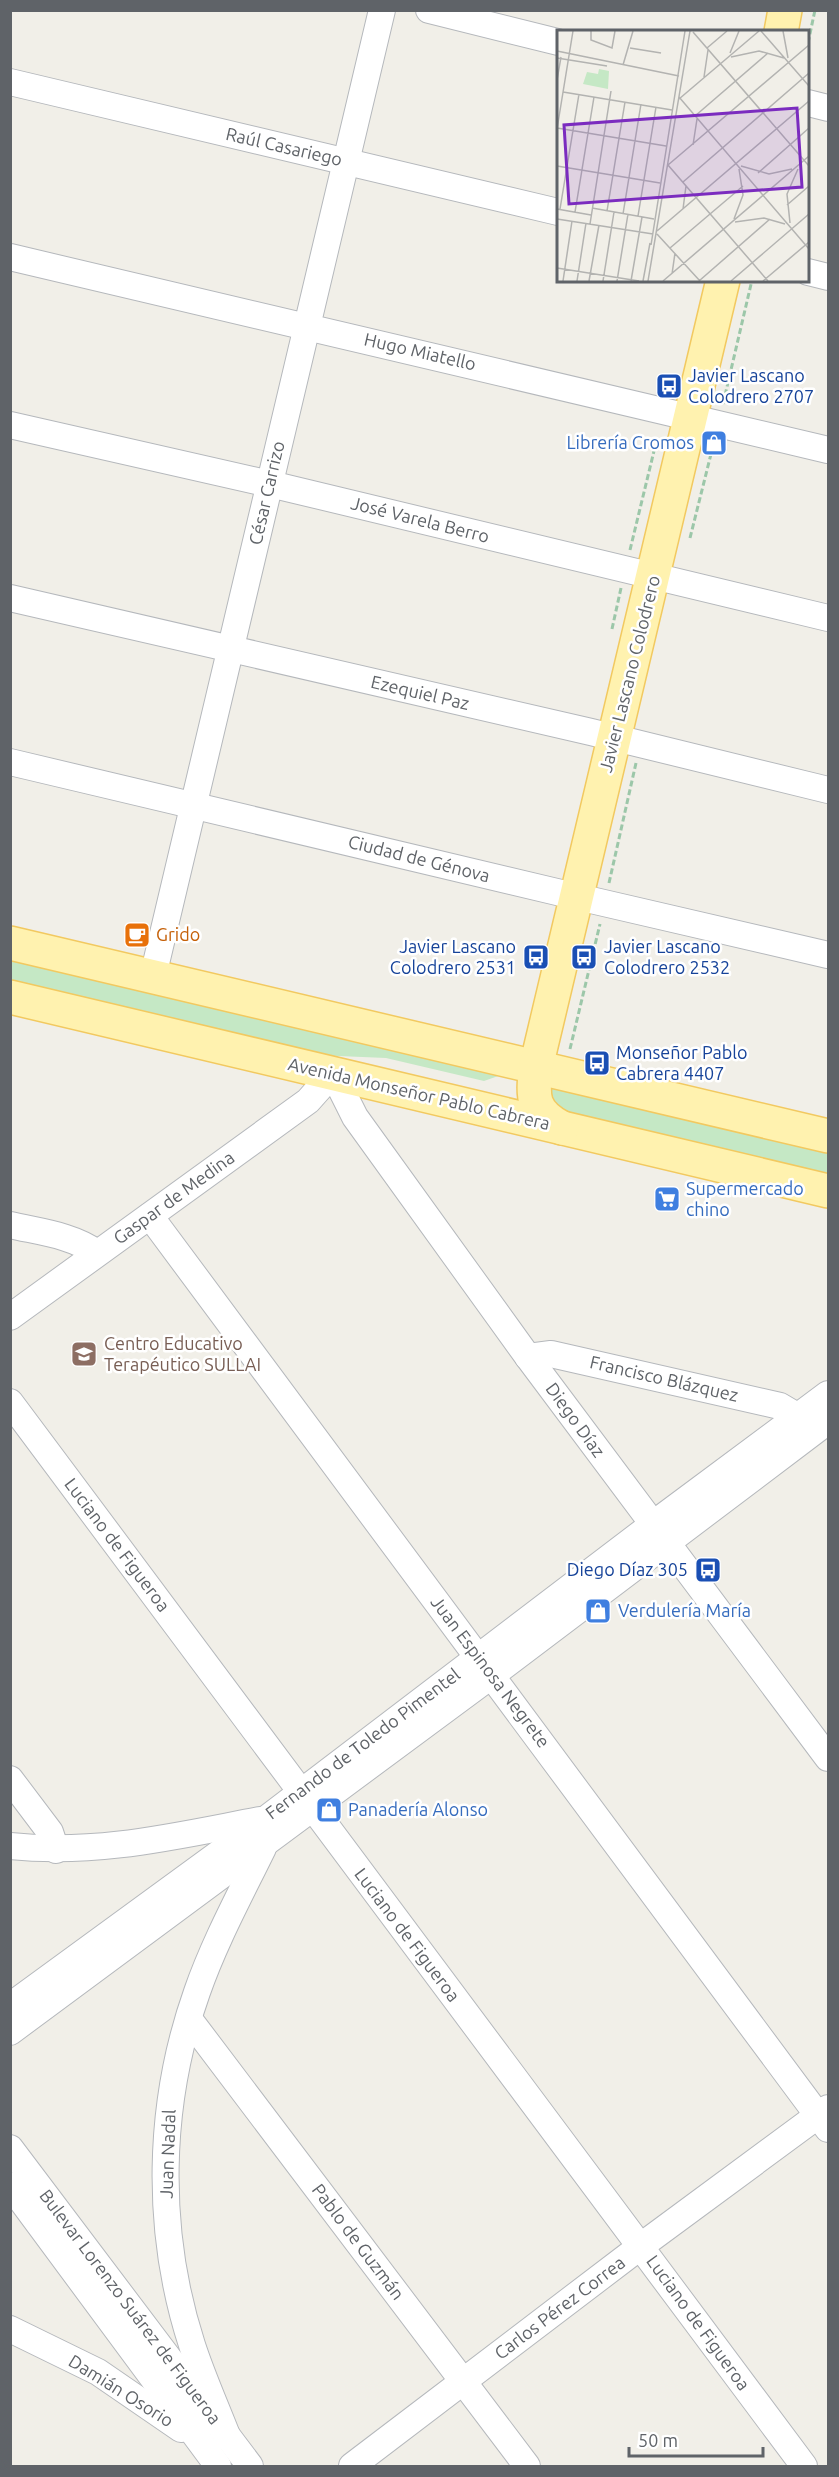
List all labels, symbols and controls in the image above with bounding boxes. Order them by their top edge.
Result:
inset map [557,30,809,282]
street label: Raúl Casariego [224,123,344,169]
street label: Hugo Miatello [362,328,478,374]
place label: Javier Lascano Colodrero 2707 [688,365,814,406]
bus stop icon: Javier Lascano Colodrero 2707 [654,371,684,401]
shop icon: Librería Cromos [699,428,729,458]
place label: Librería Cromos [566,432,694,452]
street label: César Carrizo [244,439,288,547]
street label: José Varela Berro [349,492,492,546]
street label: Javier Lascano Colodrero [595,573,663,774]
street label: Ezequiel Paz [369,671,471,713]
street label: Ciudad de Génova [346,831,492,885]
cafe icon: Grido [122,920,152,950]
place label: Grido [156,924,200,944]
place label: Javier Lascano Colodrero 2531 [390,936,516,977]
place label: Javier Lascano Colodrero 2532 [604,936,730,977]
bus stop icon: Javier Lascano Colodrero 2531 [521,942,551,972]
bus stop icon: Javier Lascano Colodrero 2532 [569,942,599,972]
place label: Monseñor Pablo Cabrera 4407 [616,1042,748,1083]
bus stop icon: Monseñor Pablo Cabrera 4407 [582,1048,612,1078]
street label: Avenida Monseñor Pablo Cabrera [286,1053,552,1133]
street label: Gaspar de Medina [109,1147,238,1248]
place label: Supermercado chino [686,1178,804,1219]
supermarket icon: Supermercado chino [652,1184,682,1214]
place label: Centro Educativo Terapéutico SULLAI [104,1333,261,1374]
school or university icon: Centro Educativo Terapéutico SULLAI [69,1339,99,1369]
street label: Francisco Blázquez [588,1351,740,1405]
street label: Diego Díaz [542,1378,609,1460]
street label: Luciano de Figueroa [61,1474,175,1615]
bus stop icon: Diego Díaz 305 [693,1555,723,1585]
place label: Diego Díaz 305 [567,1559,688,1579]
street label: Juan Espinosa Negrete [427,1592,554,1751]
shop icon: Verdulería María [583,1596,613,1626]
place label: Verdulería María [618,1600,751,1620]
street label: Fernando de Toledo Pimentel [261,1663,464,1823]
shop icon: Panadería Alonso [314,1795,344,1825]
place label: Panadería Alonso [348,1799,488,1819]
street label: Luciano de Figueroa [351,1864,465,2005]
street label: Juan Nadal [155,2109,179,2199]
street label: Pablo de Guzmán [309,2180,409,2303]
street label: Bulevar Lorenzo Suárez de Figueroa [36,2185,226,2428]
street label: Luciano de Figueroa [643,2251,754,2394]
street label: Carlos Pérez Correa [490,2252,629,2363]
street label: Damián Osorio [66,2350,178,2430]
scale bar [629,2420,762,2458]
text: 50 m [638,2430,678,2450]

